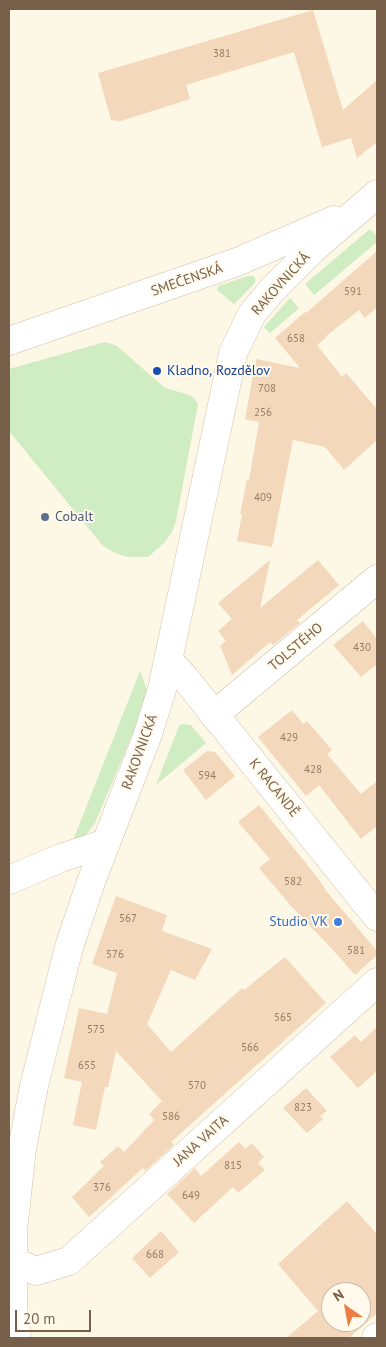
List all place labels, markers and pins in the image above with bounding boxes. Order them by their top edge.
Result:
place label: Kladno, Rozdělov [167,363,270,379]
marker: Kladno, Rozdělov [151,365,163,377]
place label: Cobalt [55,509,93,525]
marker: Cobalt [39,511,51,523]
place label: Studio VK [269,914,328,930]
marker: Studio VK [332,916,344,928]

